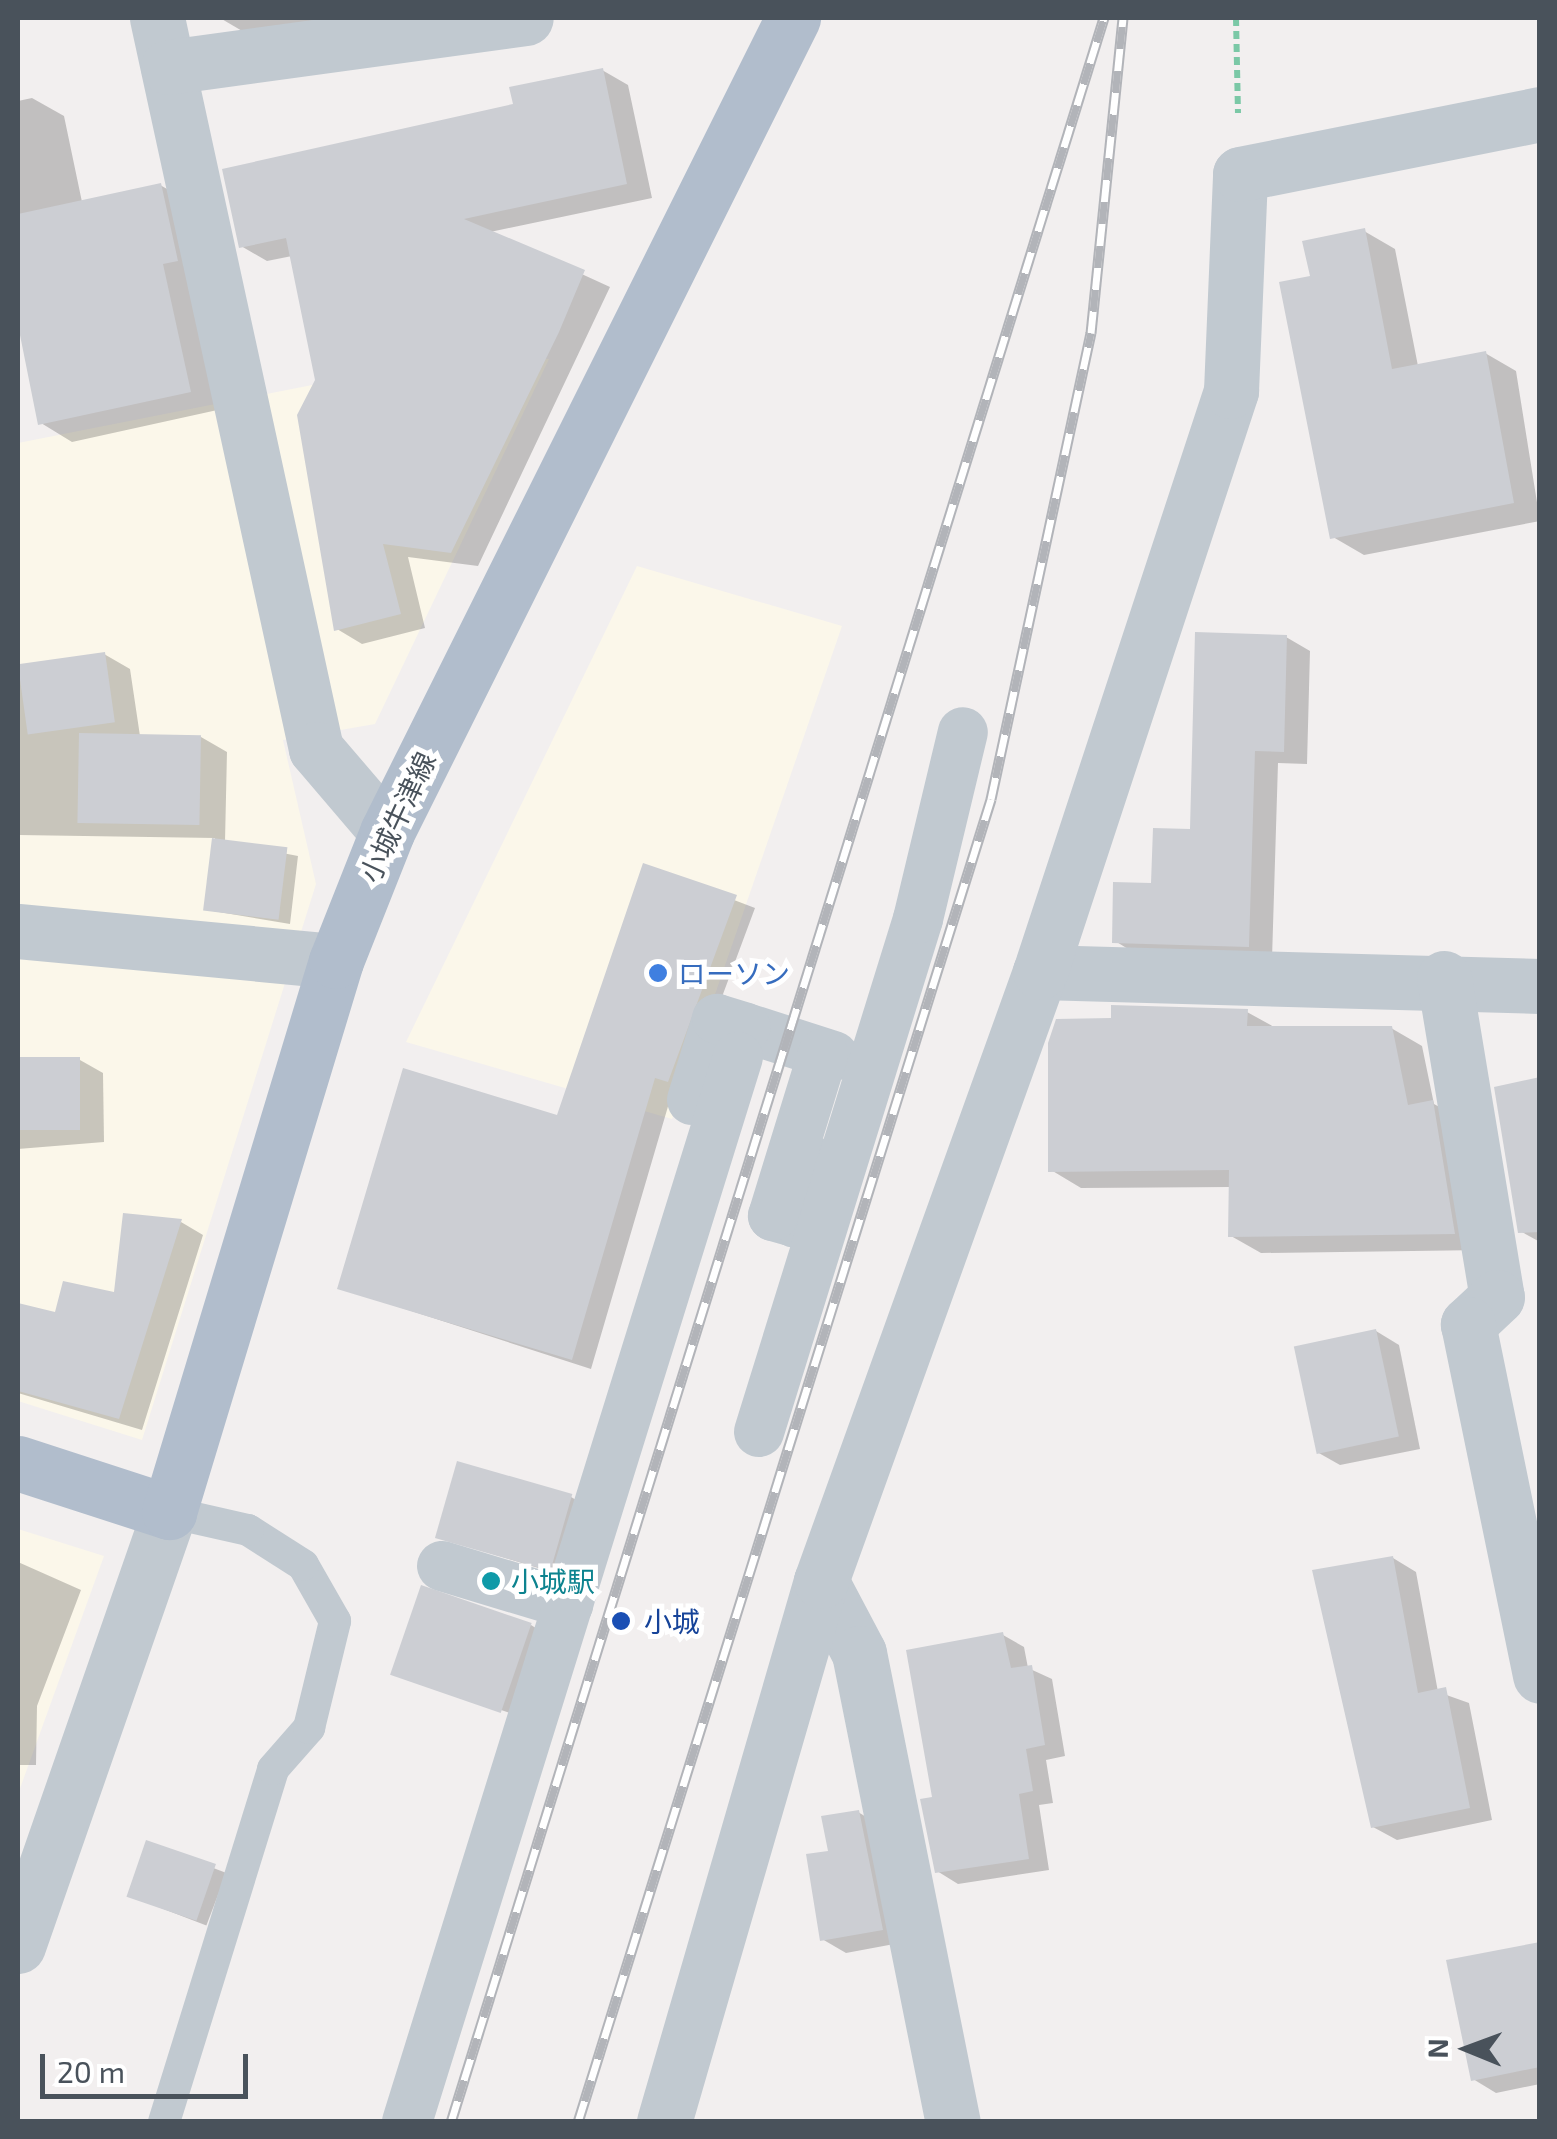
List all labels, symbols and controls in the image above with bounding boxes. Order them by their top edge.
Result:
street label: 小城牛津線 [352,746,442,888]
place label: ローソン [678,956,790,990]
marker: ローソン [647,962,669,984]
place label: 小城駅 [511,1564,595,1598]
marker: 小城駅 [480,1570,502,1592]
place label: 小城 [644,1604,700,1638]
marker: 小城 [608,1608,634,1634]
north arrow [1417,1999,1517,2099]
scale bar [45,2034,252,2096]
text: N [1420,2038,1454,2059]
text: 20 m [57,2053,125,2089]

